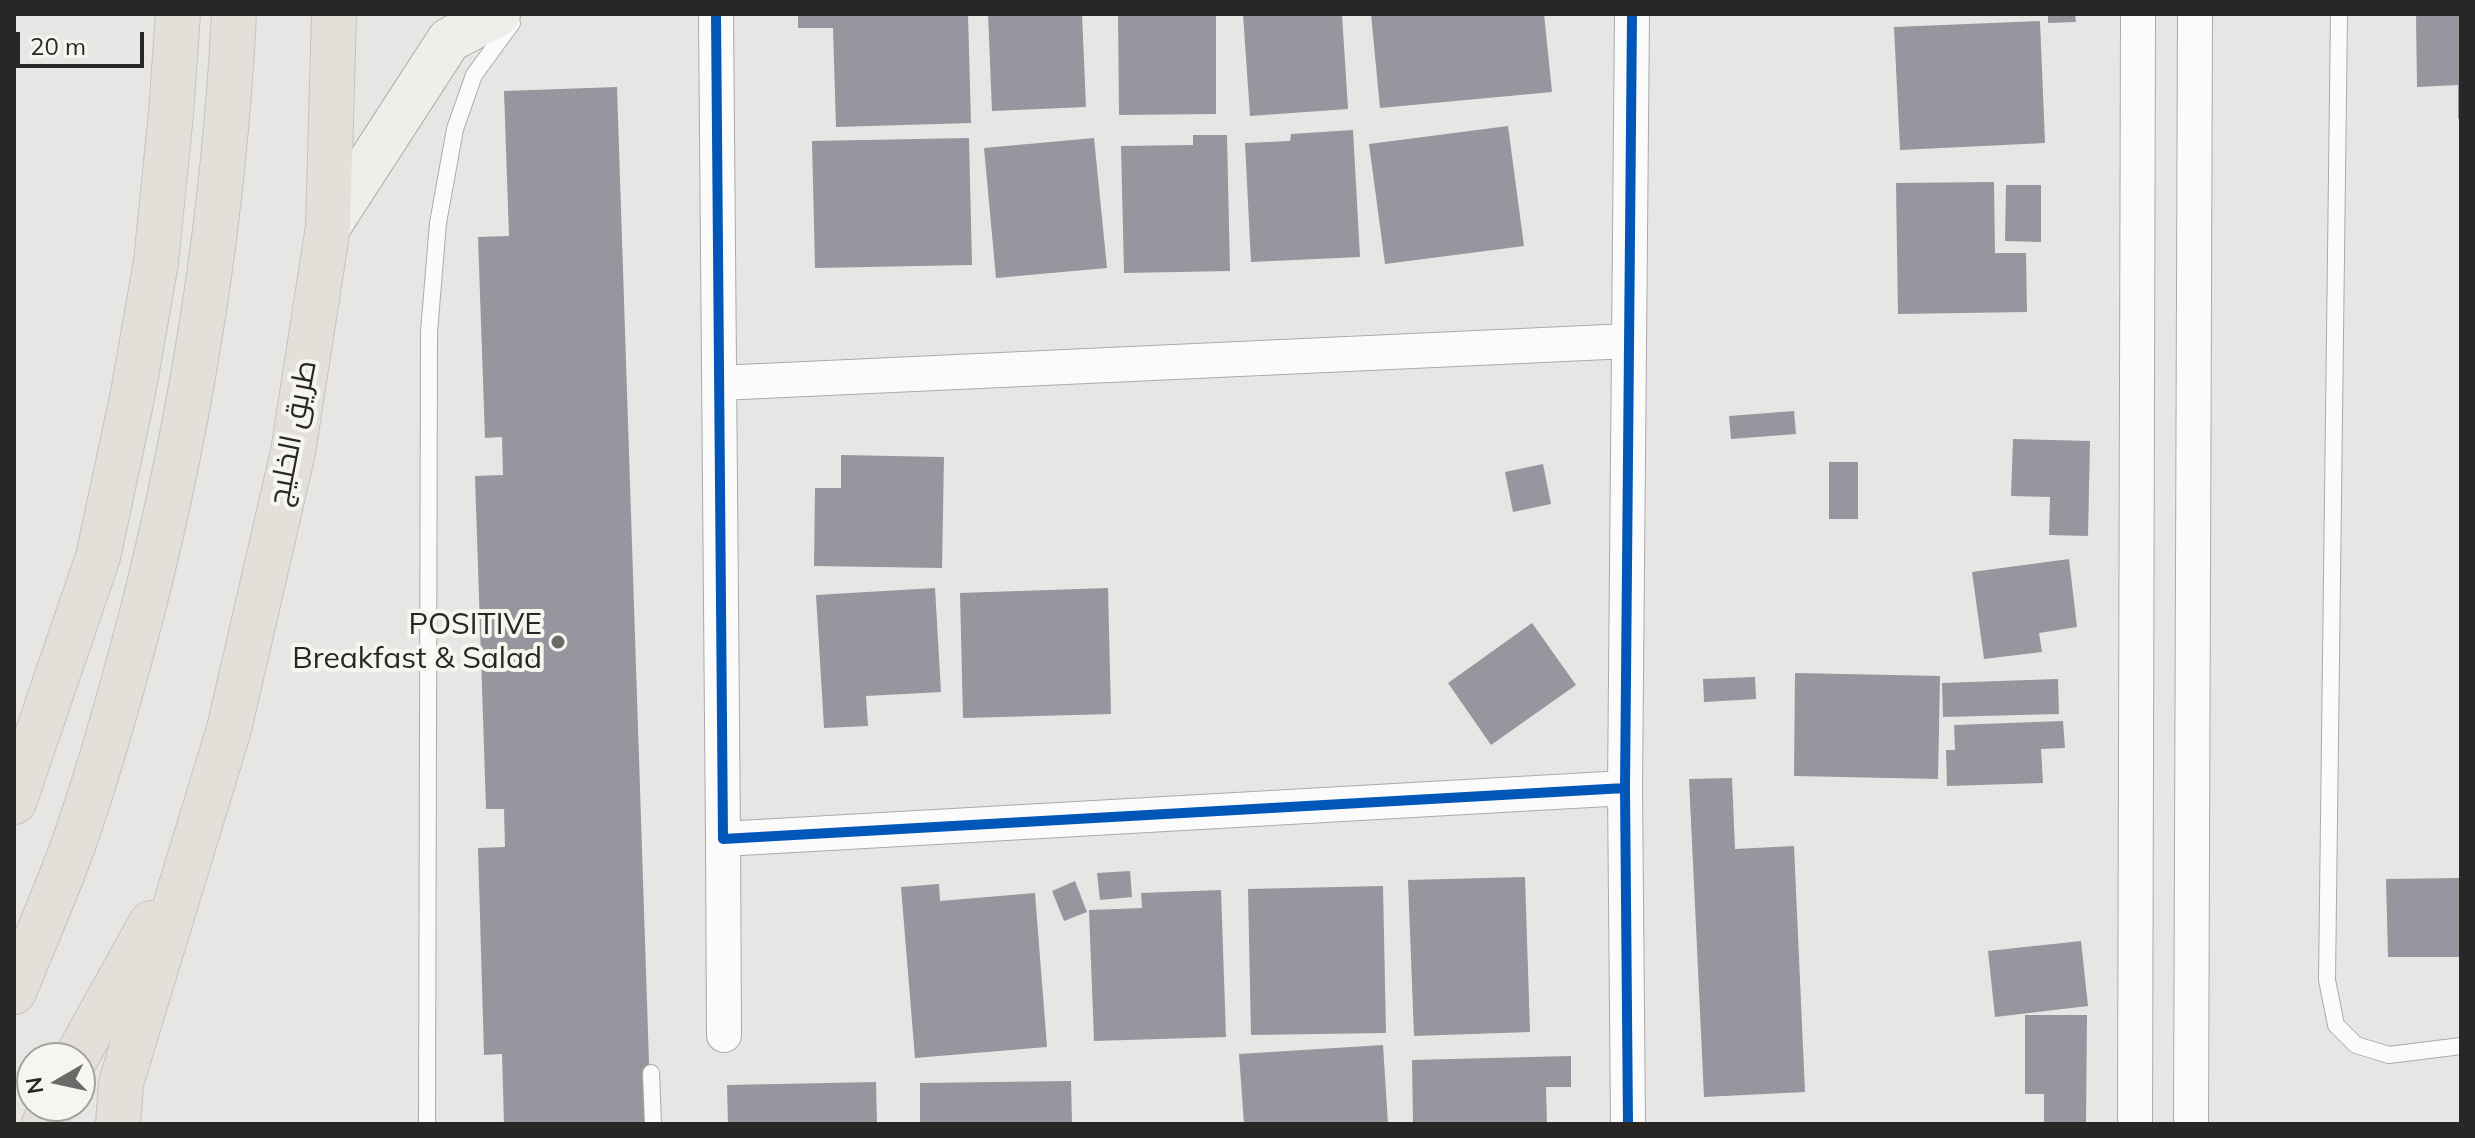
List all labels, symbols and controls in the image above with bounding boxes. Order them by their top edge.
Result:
scale bar [20,16,148,66]
text: 20 m [30,31,86,61]
street label: طريق الخليج [261,357,325,509]
place label: POSITIVE Breakfast & Salad [292,607,542,678]
marker: POSITIVE Breakfast & Salad [549,633,567,651]
north arrow [16,1042,96,1122]
text: N [19,1075,49,1096]

